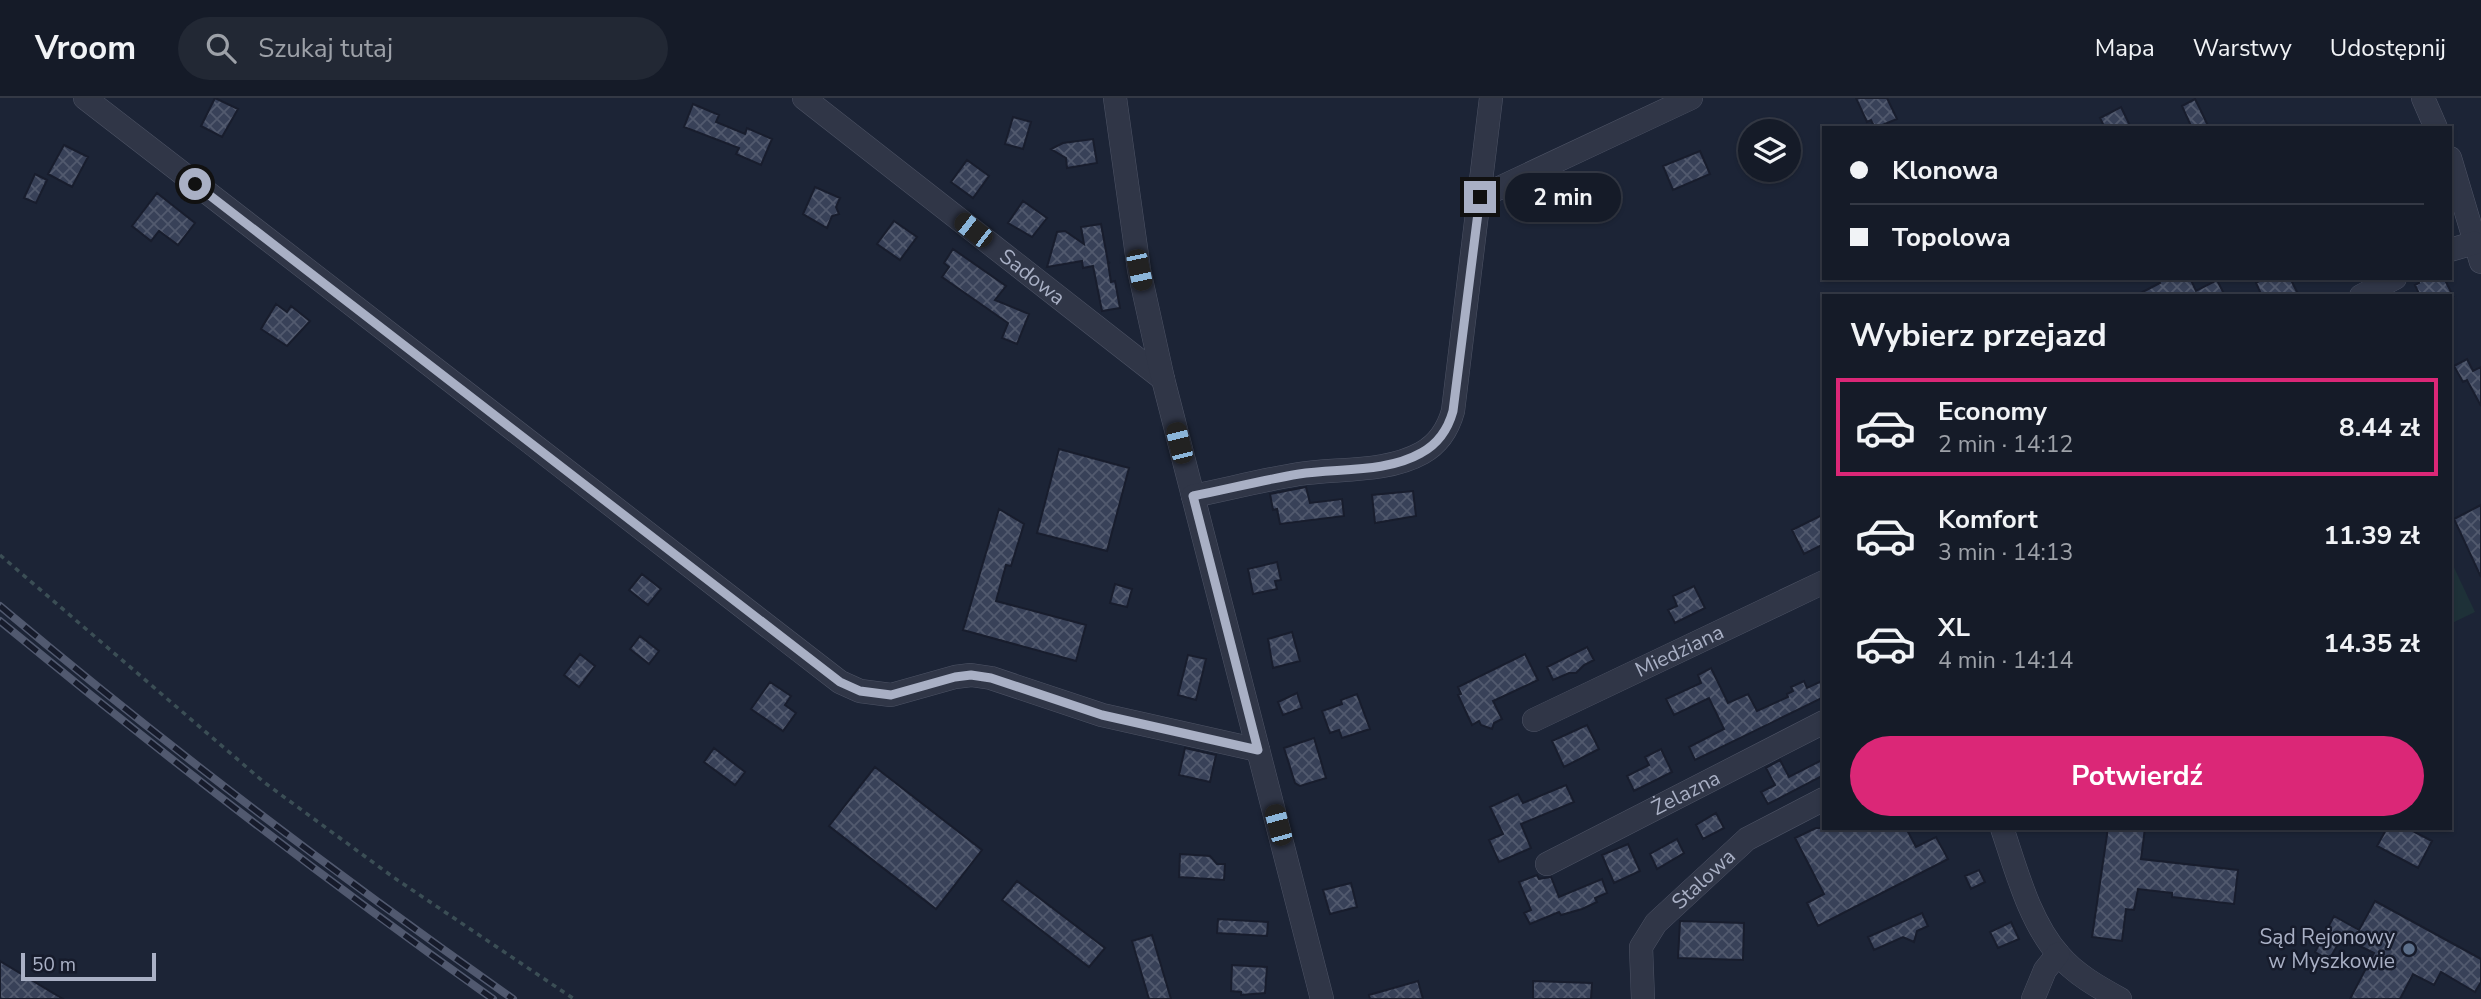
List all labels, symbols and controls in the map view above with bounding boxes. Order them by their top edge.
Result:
search box [178,17,668,80]
text: Vroom [35,26,136,71]
icon: search [202,29,240,67]
text: Szukaj tutaj [258,31,393,66]
text: Mapa [2095,32,2155,64]
text: Warstwy [2193,32,2292,64]
text: Udostępnij [2330,32,2446,64]
map controls [1738,119,1801,182]
button: layers [1738,119,1801,182]
text: Klonowa [1892,153,1998,188]
route start [179,168,211,200]
callout: 2 min [1504,172,1620,222]
route end [1464,181,1496,213]
text: 2 min [1533,182,1593,213]
car [950,209,997,251]
text: Topolowa [1892,220,2011,255]
street label: Sadowa [994,242,1071,311]
car [1125,247,1154,293]
text: Wybierz przejazd [1850,314,2107,357]
text: Economy [1938,394,2047,429]
icon: car [1854,396,1917,459]
text: 8.44 zł [2339,410,2420,445]
car [1164,420,1195,466]
text: 2 min · 14:12 [1938,429,2073,460]
text: Komfort [1938,502,2038,537]
icon: car [1854,504,1917,567]
text: 11.39 zł [2324,518,2420,553]
text: 3 min · 14:13 [1938,537,2073,568]
text: XL [1938,610,1970,645]
icon: car [1854,612,1917,675]
street label: Miedziana [1630,618,1728,684]
text: 14.35 zł [2324,626,2420,661]
text: 4 min · 14:14 [1938,645,2073,676]
button: Potwierdź [1850,736,2424,816]
street label: Żelazna [1647,764,1725,822]
car [1263,802,1294,848]
street label: Stalowa [1665,843,1742,916]
place label: Sąd Rejonowy w Myszkowie [2259,923,2395,975]
marker: Sąd Rejonowy w Myszkowie [2401,941,2417,957]
scale bar [21,950,156,982]
text: 50 m [32,952,76,978]

